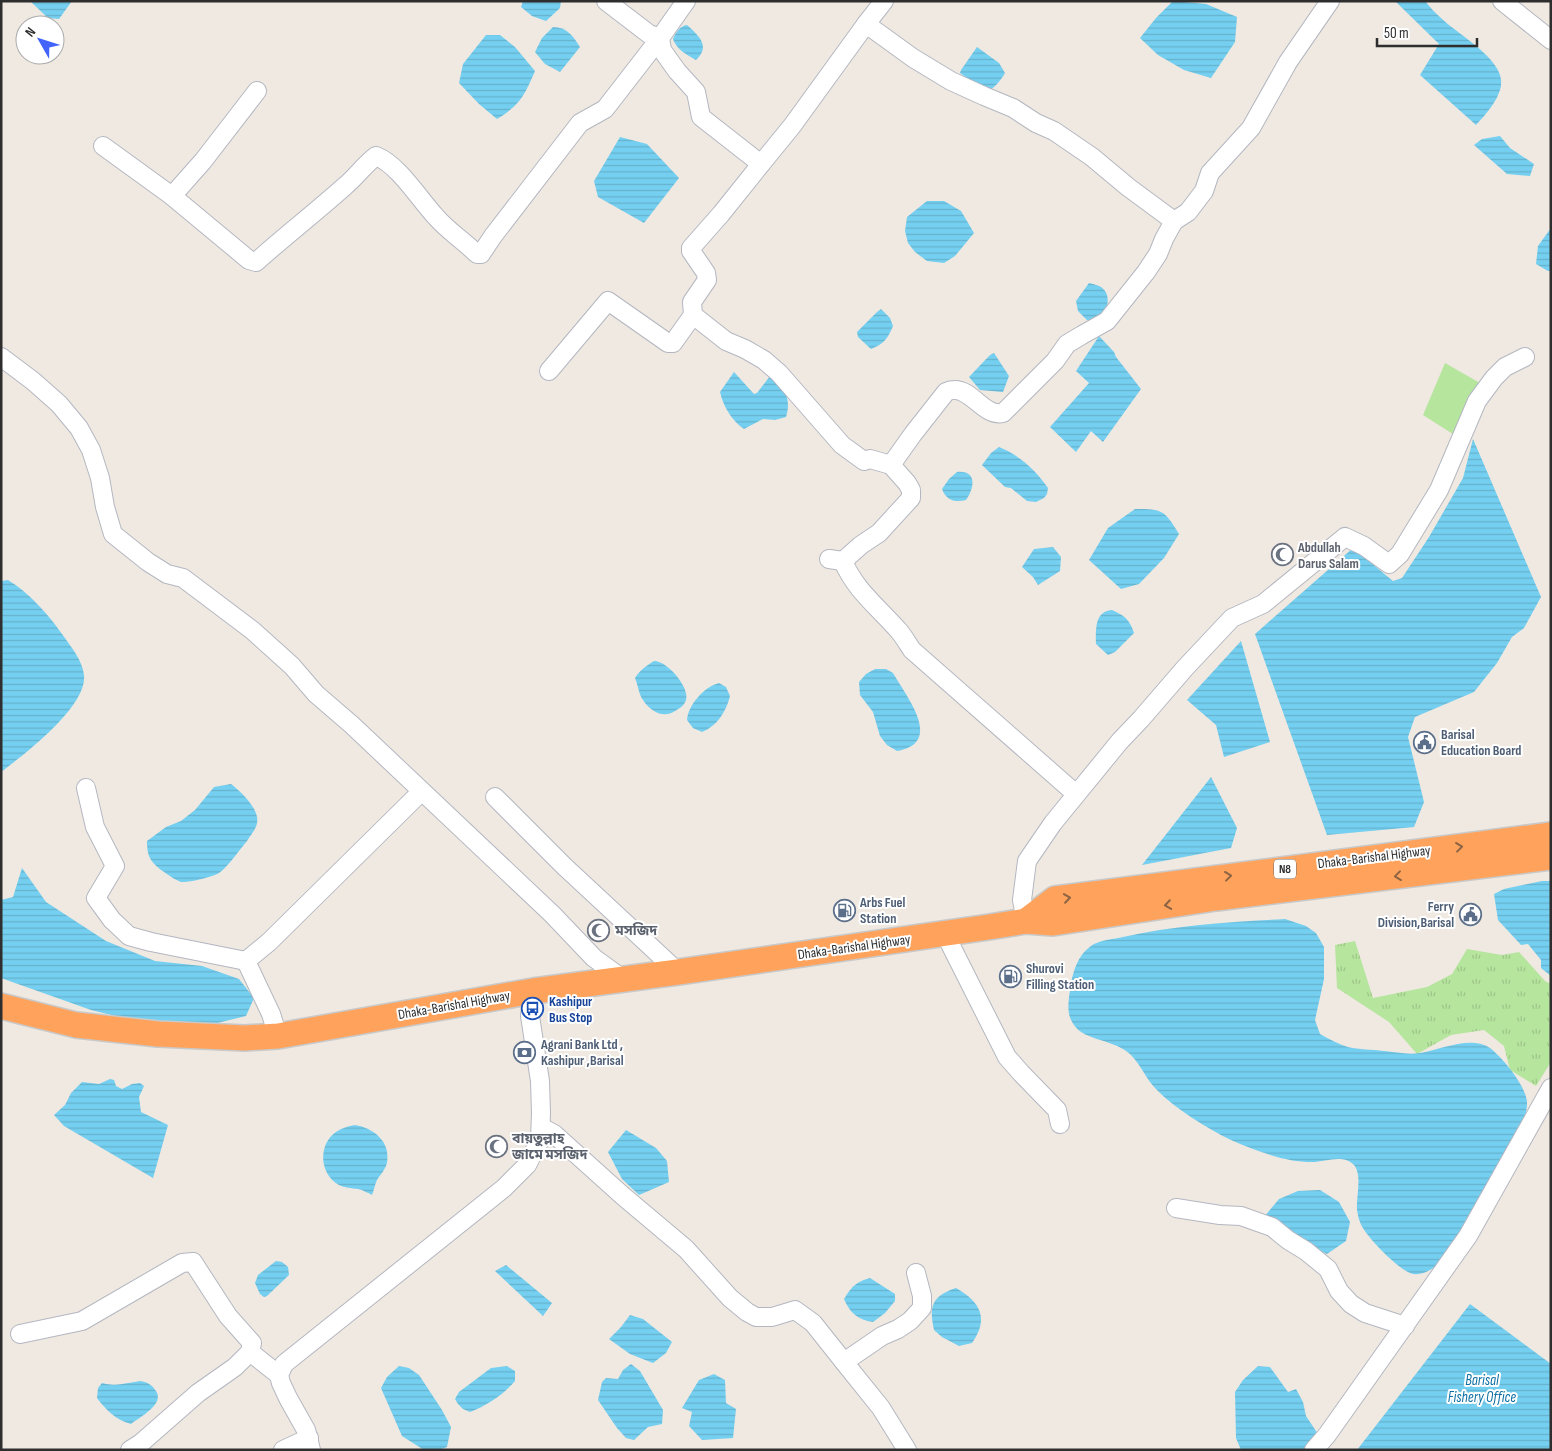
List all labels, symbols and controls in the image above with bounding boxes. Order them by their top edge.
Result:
north arrow [15,15,65,65]
scale bar [1377,15,1477,47]
text: N [21,24,39,40]
text: 50 m [1384,24,1409,43]
place label: Abdullah Darus Salam [1297,539,1359,572]
mosque icon: Abdullah Darus Salam [1270,543,1294,567]
place label: Barisal Education Board [1441,726,1521,759]
public building icon: Barisal Education Board [1413,730,1437,754]
street label: Dhaka-Barishal Highway [1317,842,1432,872]
one-way arrow [1455,842,1463,853]
road number: N8 [1274,860,1296,879]
one-way arrow [1394,870,1402,881]
one-way arrow [1225,871,1233,882]
one-way arrow [1063,893,1072,903]
place label: Arbs Fuel Station [859,894,906,927]
fuel station icon: Arbs Fuel Station [832,898,856,922]
place label: Ferry Division,Barisal [1378,898,1454,931]
one-way arrow [1163,900,1172,910]
public building icon: Ferry Division,Barisal [1458,902,1482,926]
mosque icon: মসজিদ [587,918,611,942]
place label: মসজিদ [614,922,658,939]
street label: Dhaka-Barishal Highway [797,931,912,963]
place label: Shurovi Filling Station [1026,960,1094,993]
fuel station icon: Shurovi Filling Station [998,964,1022,988]
street label: Dhaka-Barishal Highway [397,987,512,1023]
place label: Kashipur Bus Stop [549,993,593,1026]
bus stop icon: Kashipur Bus Stop [521,997,545,1021]
place label: Agrani Bank Ltd , Kashipur ,Barisal [540,1036,624,1069]
bank icon: Agrani Bank Ltd , Kashipur ,Barisal [513,1040,537,1064]
place label: বায়তুল্লাহ জামে মসজিদ [511,1130,588,1163]
mosque icon: বায়তুল্লাহ জামে মসজিদ [484,1134,508,1158]
water label: Barisal Fishery Office [1448,1371,1516,1407]

